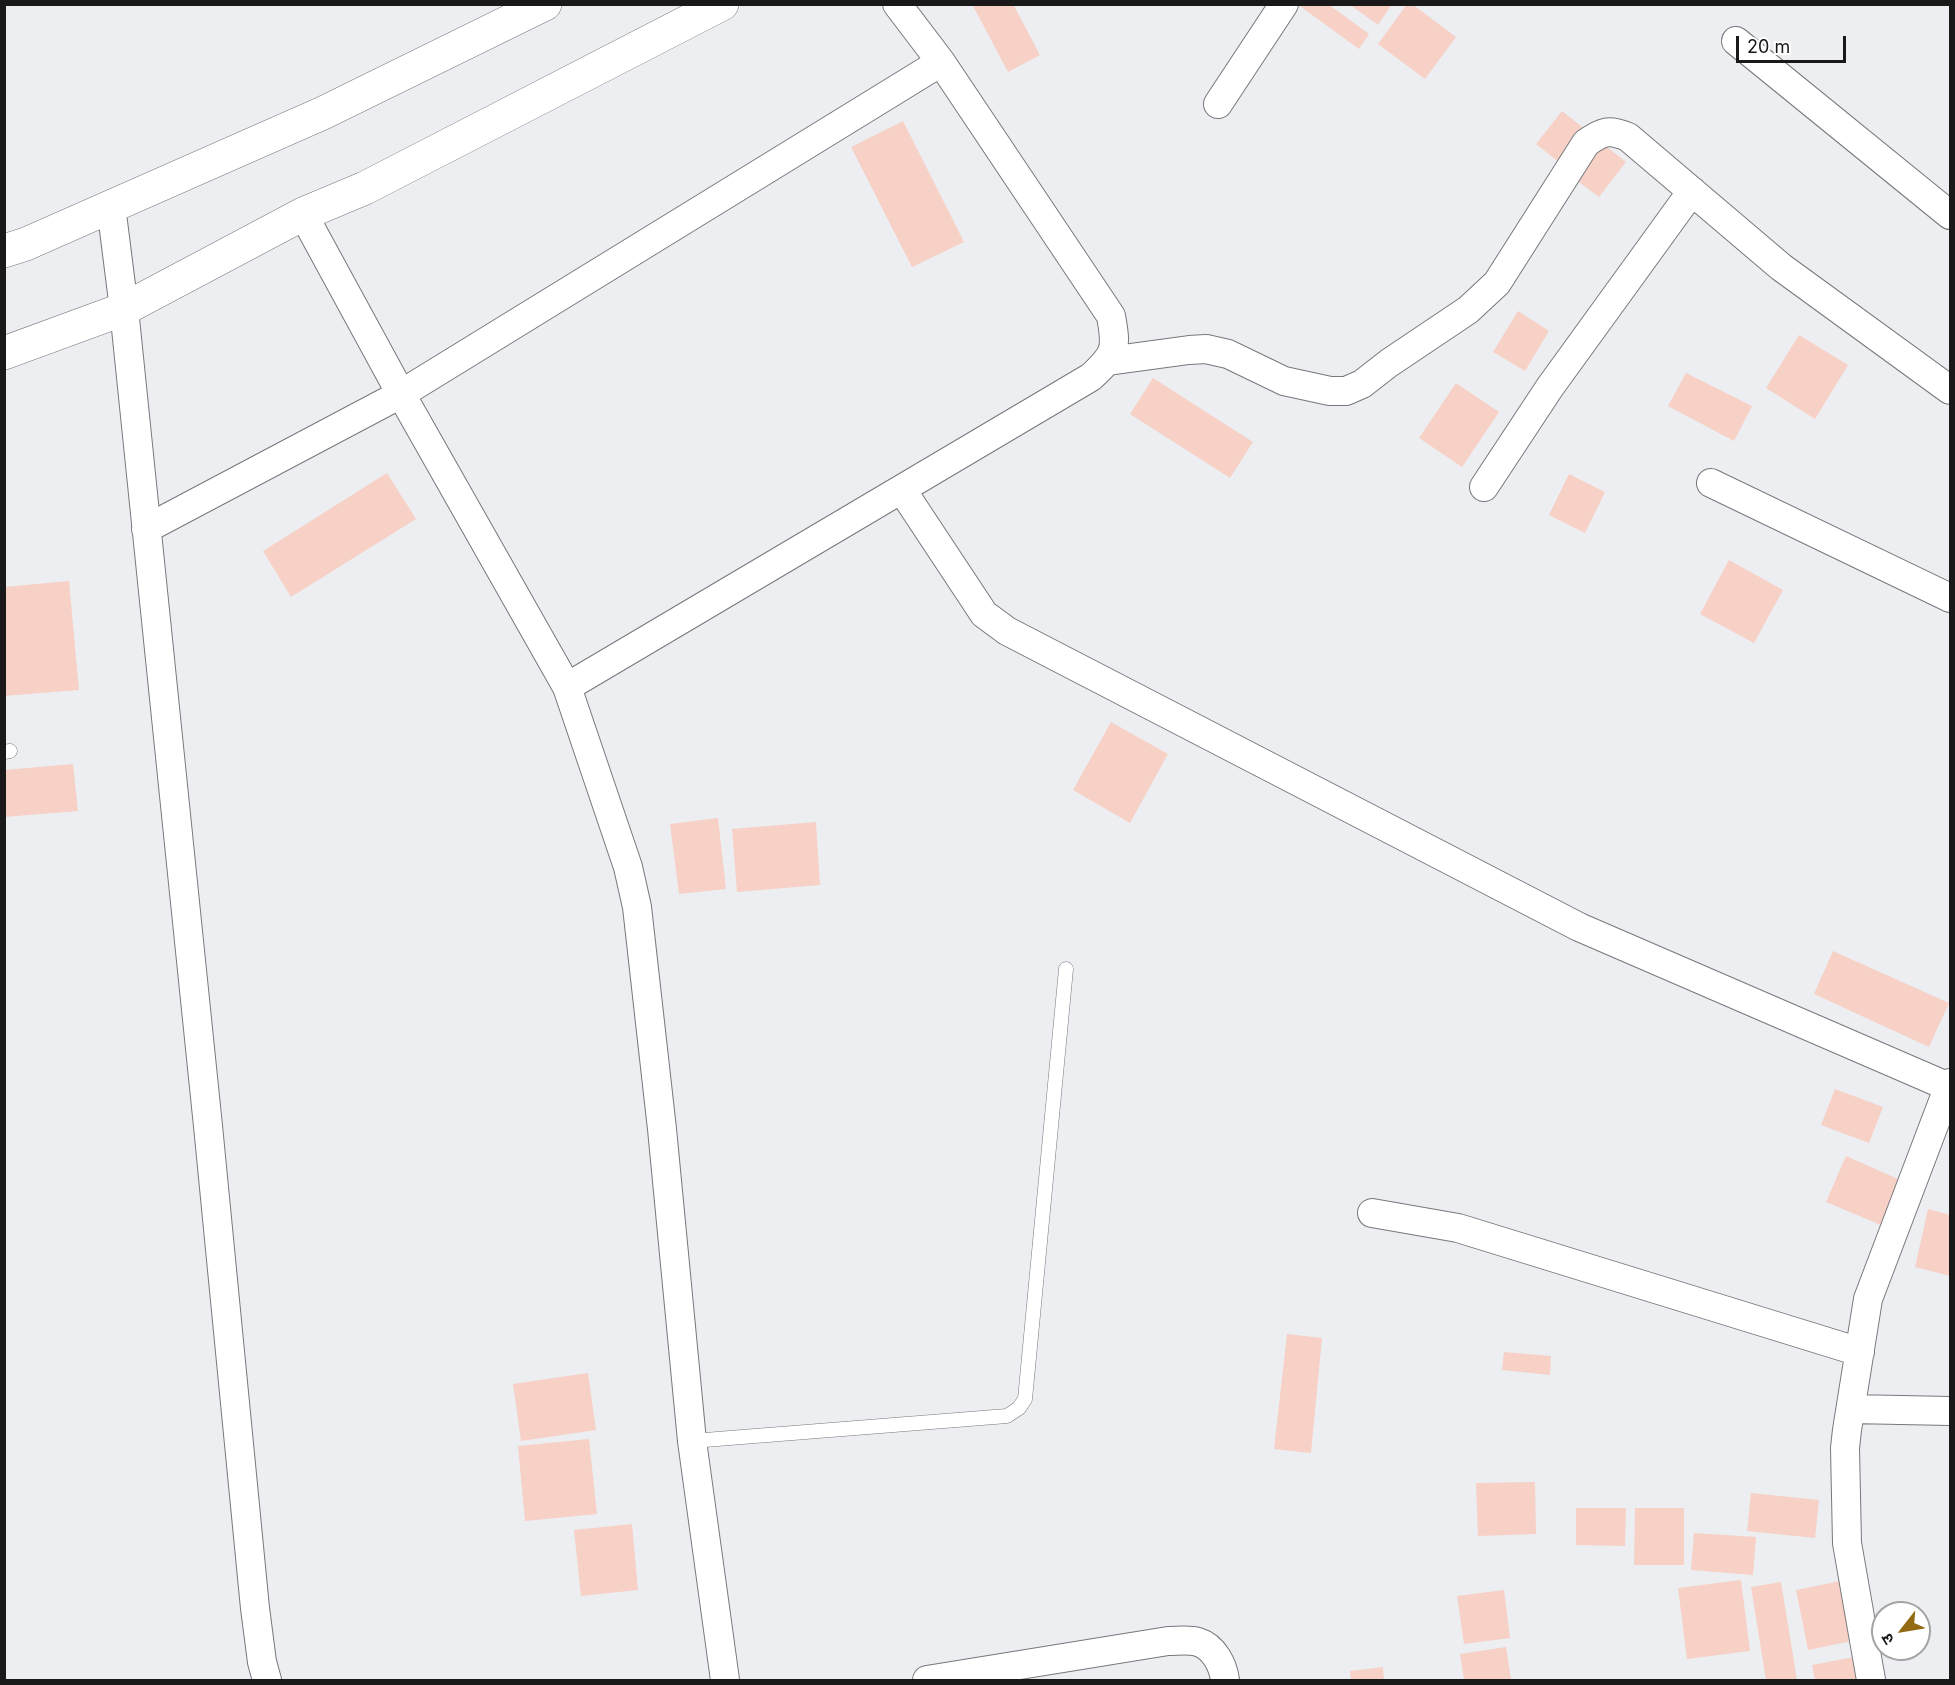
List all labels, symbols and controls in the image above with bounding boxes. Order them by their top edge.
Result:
scale bar [1739,24,1848,62]
text: 20 m [1747,36,1790,57]
north arrow [1871,1601,1931,1661]
text: उ [1876,1630,1898,1648]

